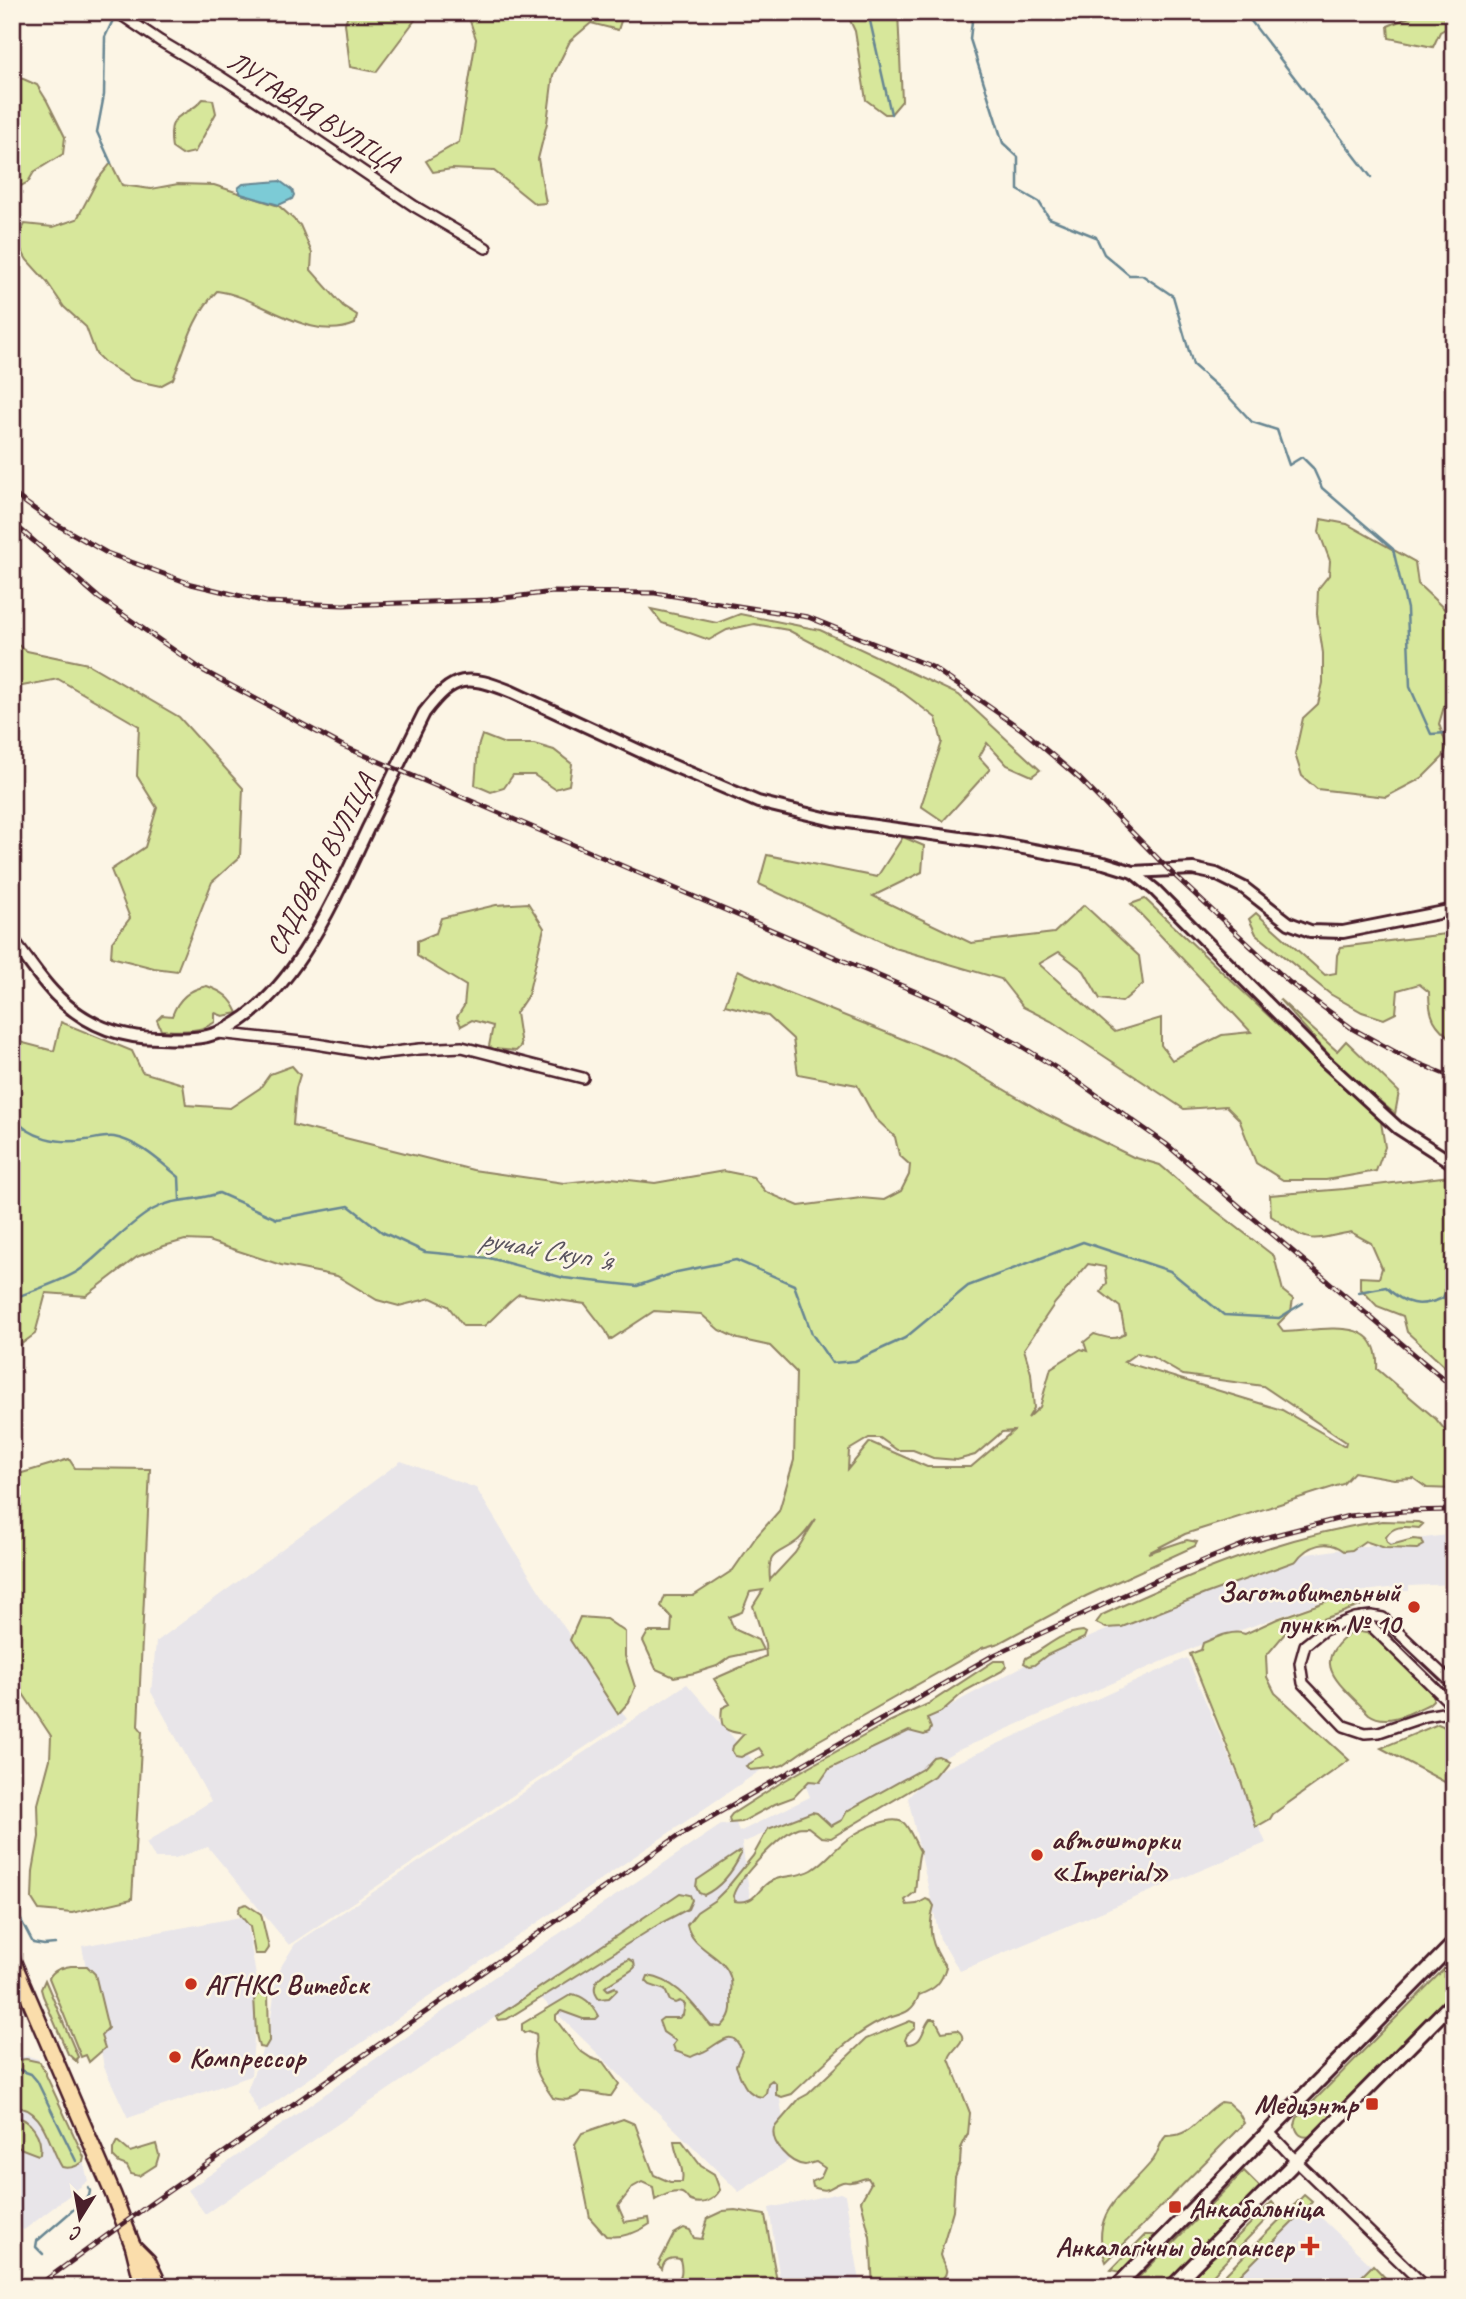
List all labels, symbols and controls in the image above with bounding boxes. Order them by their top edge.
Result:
street label: ЛУГАВАЯ ВУЛІЦА [221,43,408,181]
street label: САДОВАЯ ВУЛІЦА [258,766,384,961]
water label: ручай Скупʼя [476,1219,619,1280]
place label: Заготовительный пункт № 10 [1218,1574,1403,1641]
marker: Заготовительный пункт № 10 [1406,1599,1422,1615]
place label: автошторки «Imperial» [1051,1822,1182,1889]
marker: автошторки «Imperial» [1029,1847,1045,1863]
place label: АГНКС Витебск [205,1967,371,2002]
marker: АГНКС Витебск [183,1976,199,1992]
place label: Компрессор [189,2040,308,2075]
marker: Компрессор [167,2049,183,2065]
place label: Медцэнтр [1254,2087,1360,2122]
marker: Медцэнтр [1364,2096,1380,2112]
north arrow [46,2184,116,2254]
place label: Анкабальніца [1189,2190,1325,2225]
marker: Анкабальніца [1167,2199,1183,2215]
text: С [67,2221,84,2246]
place label: Анкалагічны дыспансер [1055,2229,1295,2264]
marker: Анкалагічны дыспансер [1300,2236,1320,2256]

